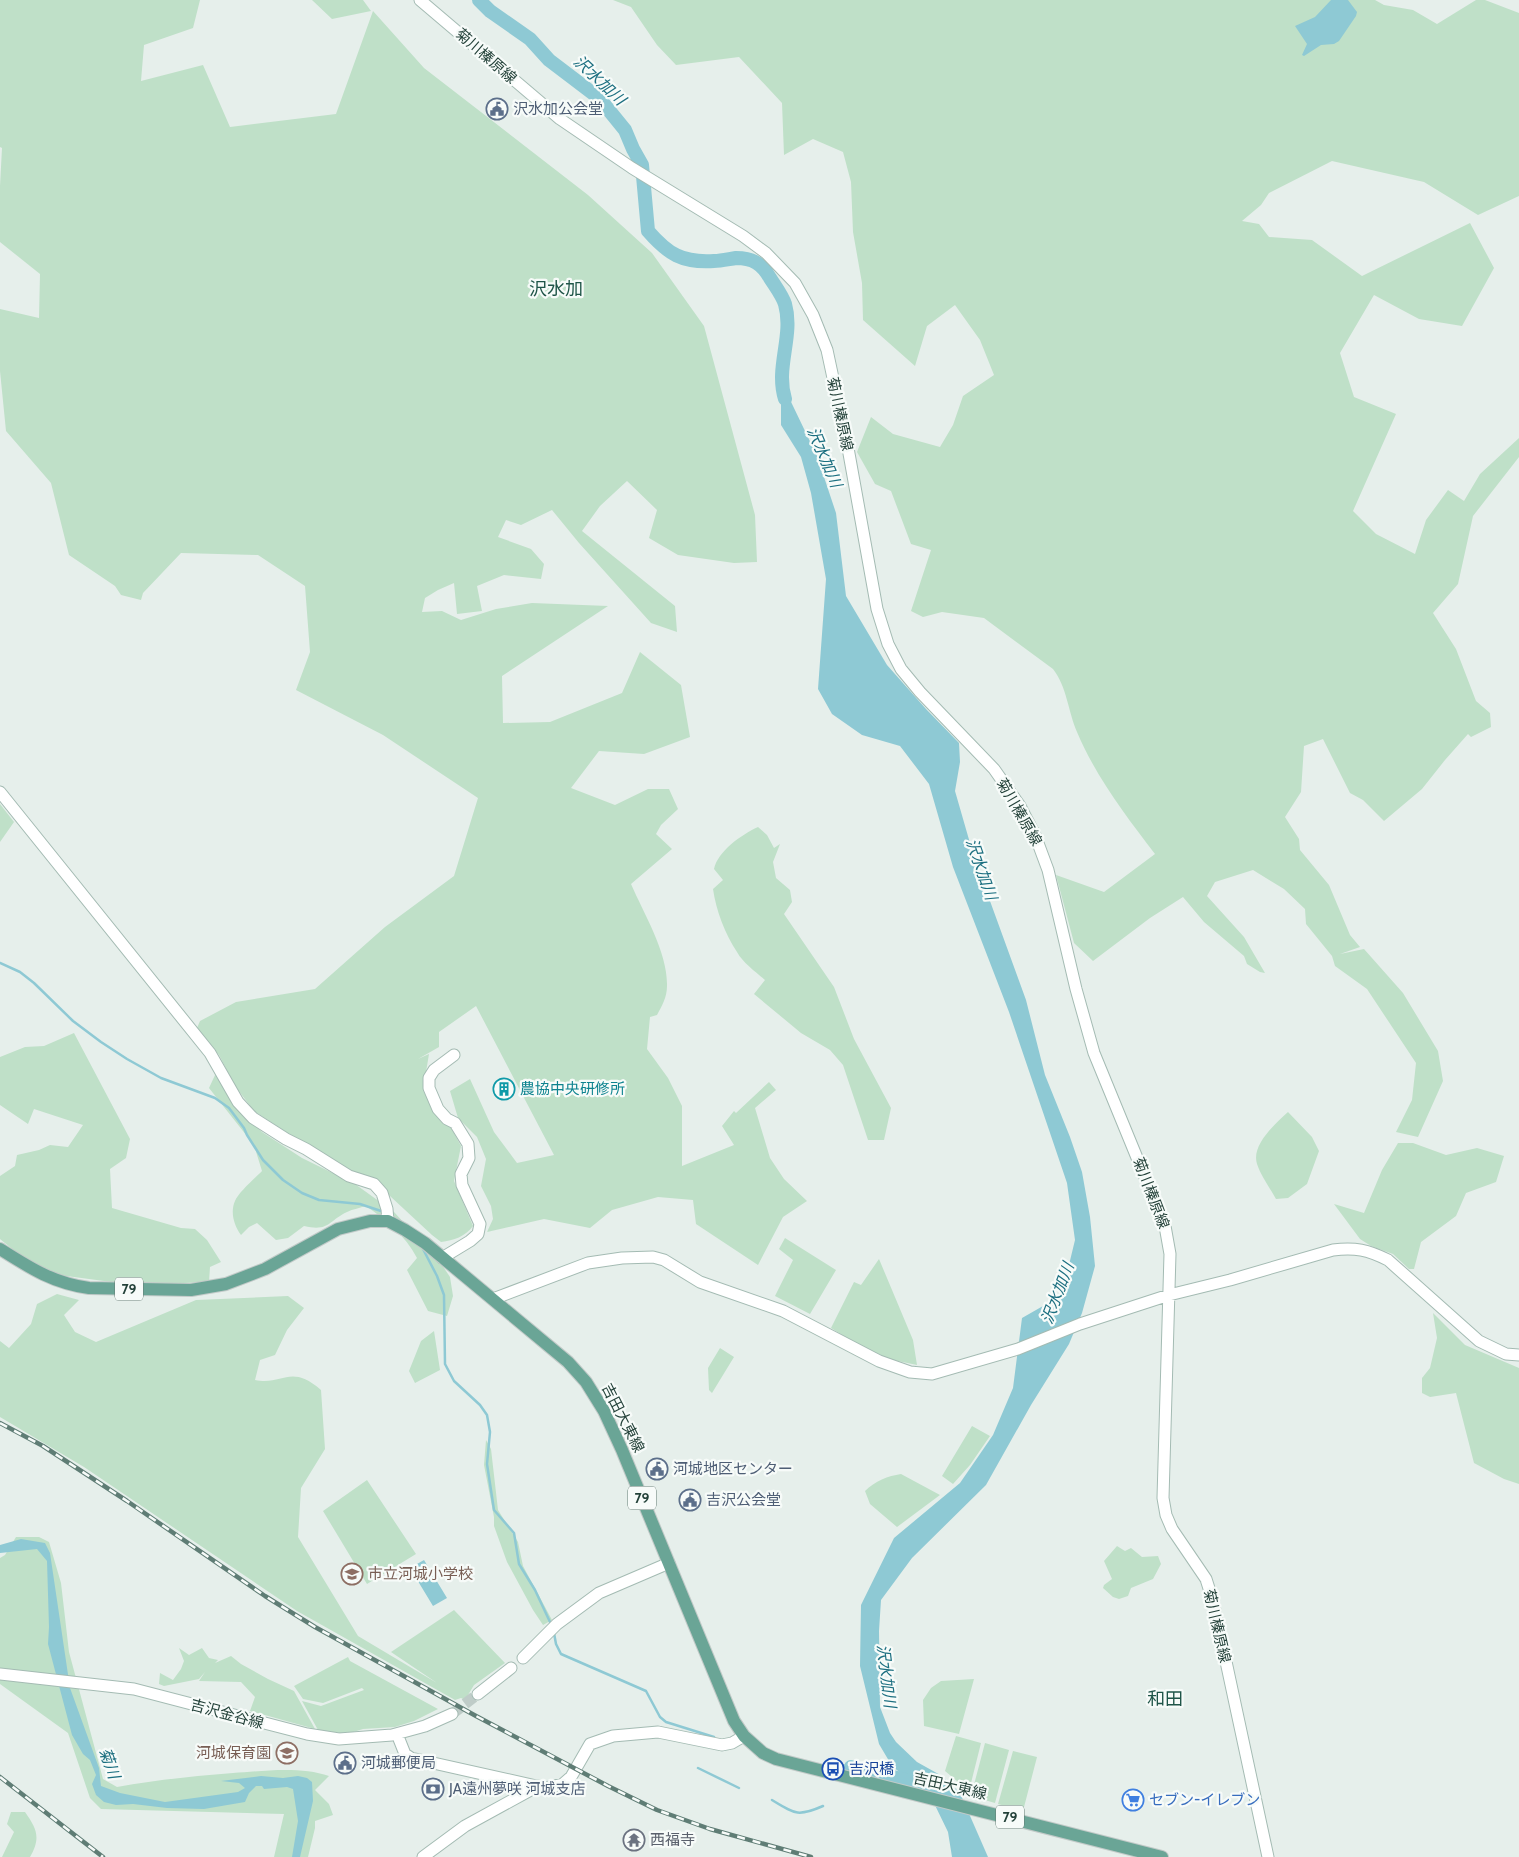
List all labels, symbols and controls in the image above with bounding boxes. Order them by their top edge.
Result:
street label: 菊川榛原線 [452,25,520,87]
water label: 沢水加川 [570,52,631,110]
public building icon: 沢水加公会堂 [485,97,509,121]
place label: 沢水加公会堂 [513,100,603,118]
district label: 沢水加 [529,278,583,300]
street label: 菊川榛原線 [823,375,857,453]
water label: 沢水加川 [803,424,847,492]
street label: 菊川榛原線 [992,775,1046,849]
water label: 沢水加川 [962,836,1002,904]
building icon: 農協中央研修所 [492,1077,516,1101]
place label: 農協中央研修所 [520,1080,625,1098]
street label: 菊川榛原線 [1129,1155,1173,1231]
water label: 沢水加川 [1037,1258,1079,1326]
road number: 79 [115,1278,143,1300]
street label: 吉田大東線 [598,1380,648,1456]
public building icon: 河城地区センター [645,1457,669,1481]
place label: 河城地区センター [673,1460,793,1478]
road number: 79 [628,1486,656,1510]
public building icon: 吉沢公会堂 [678,1488,702,1512]
place label: 吉沢公会堂 [706,1491,781,1509]
school or university icon: 市立河城小学校 [340,1562,364,1586]
place label: 市立河城小学校 [368,1565,473,1583]
street label: 菊川榛原線 [1200,1587,1234,1665]
water label: 沢水加川 [873,1643,900,1711]
district label: 和田 [1147,1688,1183,1710]
street label: 吉沢金谷線 [188,1696,266,1732]
school or university icon: 河城保育園 [275,1741,299,1765]
place label: 河城保育園 [196,1744,271,1762]
water label: 菊川 [95,1745,125,1783]
public building icon: 河城郵便局 [333,1751,357,1775]
place label: 河城郵便局 [361,1754,436,1772]
bus stop icon: 吉沢橋 [821,1757,845,1781]
place label: 吉沢橋 [849,1760,894,1778]
street label: 吉田大東線 [911,1769,989,1803]
bank icon: JA遠州夢咲 河城支店 [421,1777,445,1801]
place label: JA遠州夢咲 河城支店 [448,1780,585,1798]
supermarket icon: セブン-イレブン [1121,1788,1145,1812]
place label: セブン-イレブン [1149,1791,1260,1809]
road number: 79 [996,1805,1024,1828]
temple icon: 西福寺 [622,1828,646,1852]
place label: 西福寺 [650,1831,695,1849]

